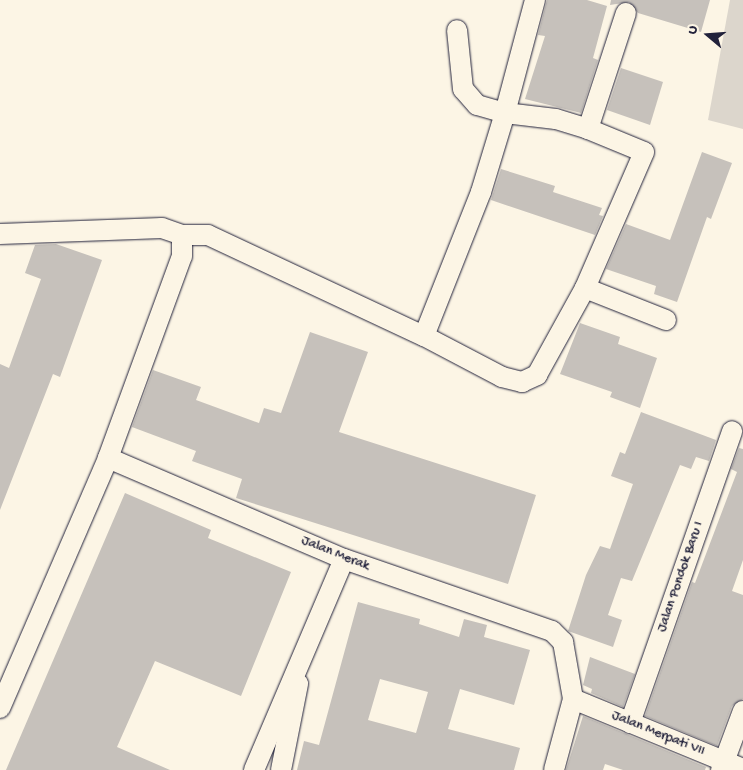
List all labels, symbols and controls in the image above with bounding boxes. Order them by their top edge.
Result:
north arrow [683,10,733,60]
text: U [684,24,703,37]
street label: Jalan Pondok Baru I [654,520,708,634]
street label: Jalan Merak [299,533,371,575]
street label: Jalan Merpati VII [609,708,707,760]

